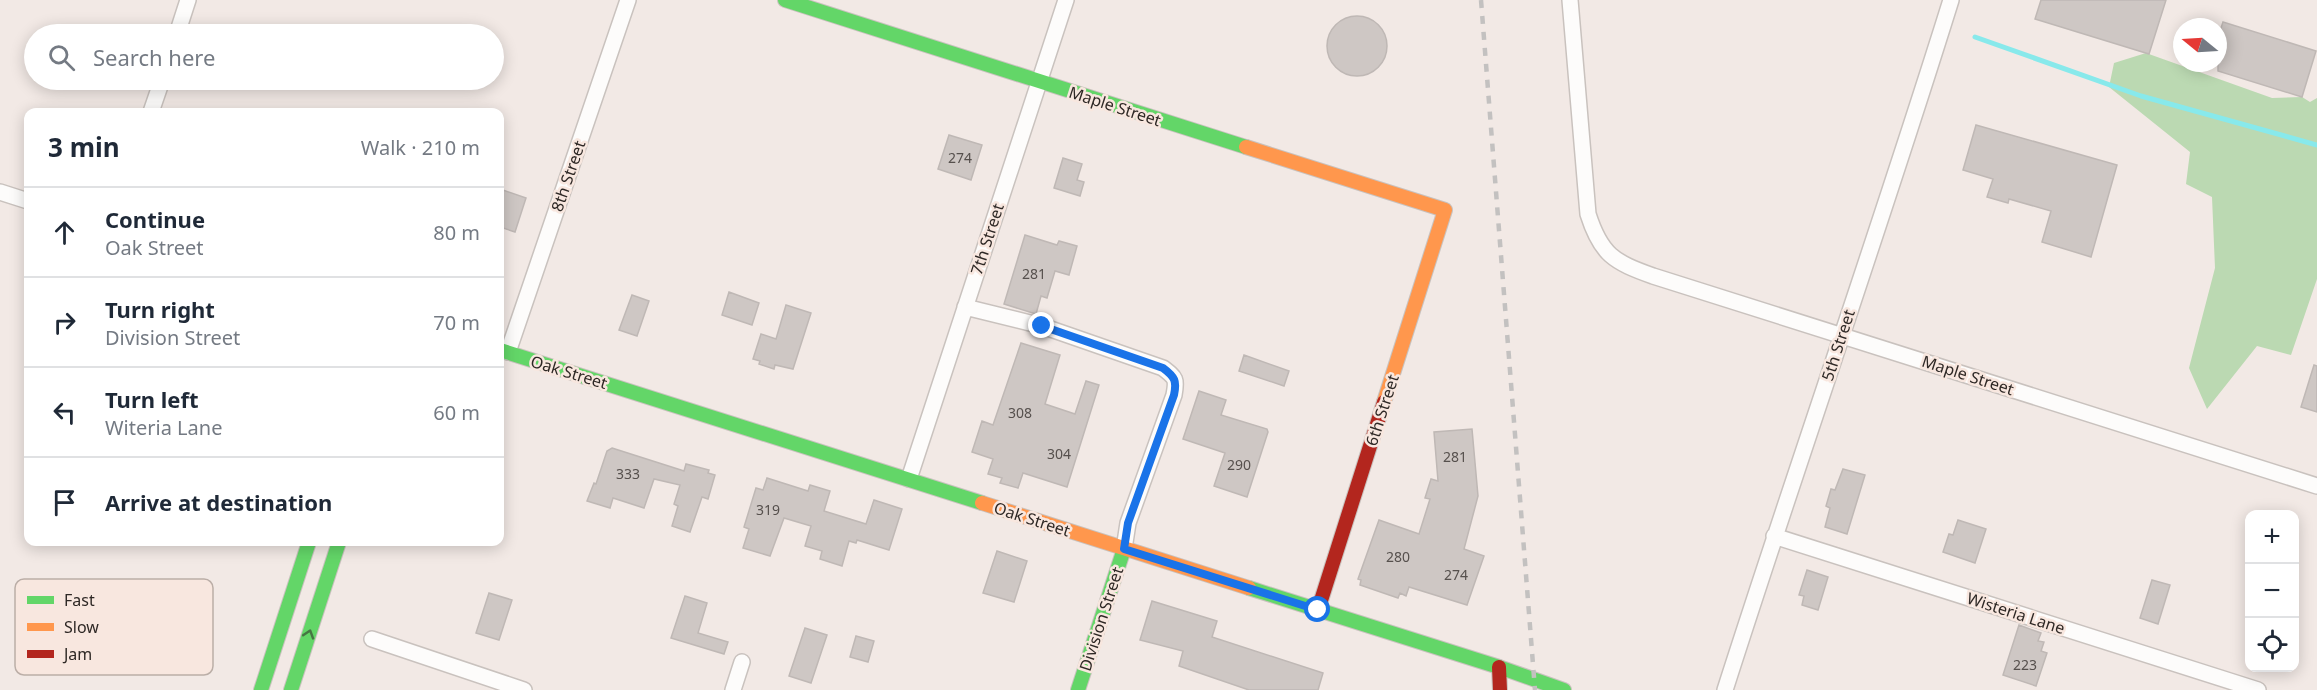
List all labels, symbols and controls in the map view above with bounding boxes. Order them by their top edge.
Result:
north arrow [2173,18,2227,72]
search box [24,24,504,90]
icon: search [45,41,78,74]
text: Search here [93,42,215,72]
street label: Maple Street [1066,81,1164,131]
text: 3 min [48,129,120,165]
text: Walk · 210 m [361,134,480,161]
street label: 8th Street [546,137,590,214]
house number: 274 [948,148,972,167]
street label: 7th Street [965,200,1009,277]
text: Continue [105,204,205,234]
icon: ahead [48,216,81,249]
text: 80 m [433,219,480,246]
text: Oak Street [105,234,204,261]
house number: 281 [1022,264,1046,283]
text: Turn right [105,294,215,324]
icon: right [48,306,81,339]
street label: 5th Street [1816,306,1860,383]
text: 70 m [433,309,480,336]
route end [1028,312,1054,338]
text: Division Street [105,324,240,351]
street label: Oak Street [528,350,610,394]
street label: Maple Street [1919,350,2017,400]
street label: 6th Street [1360,371,1404,448]
text: Turn left [105,384,199,414]
icon: left [48,396,81,429]
text: 60 m [433,399,480,426]
house number: 308 [1008,403,1032,422]
text: Witeria Lane [105,414,222,441]
house number: 304 [1047,444,1071,463]
house number: 281 [1443,447,1467,466]
house number: 290 [1227,455,1251,474]
house number: 333 [616,464,640,483]
icon: arrive [48,486,81,519]
text: Arrive at destination [105,487,332,517]
street label: Oak Street [991,496,1073,542]
house number: 319 [756,500,780,519]
map controls [2245,510,2299,672]
button: + [2245,510,2299,564]
house number: 280 [1386,547,1410,566]
street label: Division Street [1074,564,1128,674]
button: − [2245,564,2299,618]
house number: 274 [1444,565,1468,584]
legend [15,579,213,675]
street label: Wisteria Lane [1964,587,2068,639]
text: Fast [64,589,95,611]
route start [1304,596,1330,622]
text: Slow [64,616,99,638]
button: locate [2245,618,2299,672]
one-way arrow [302,629,314,640]
text: Jam [62,643,92,665]
house number: 223 [2013,655,2037,674]

